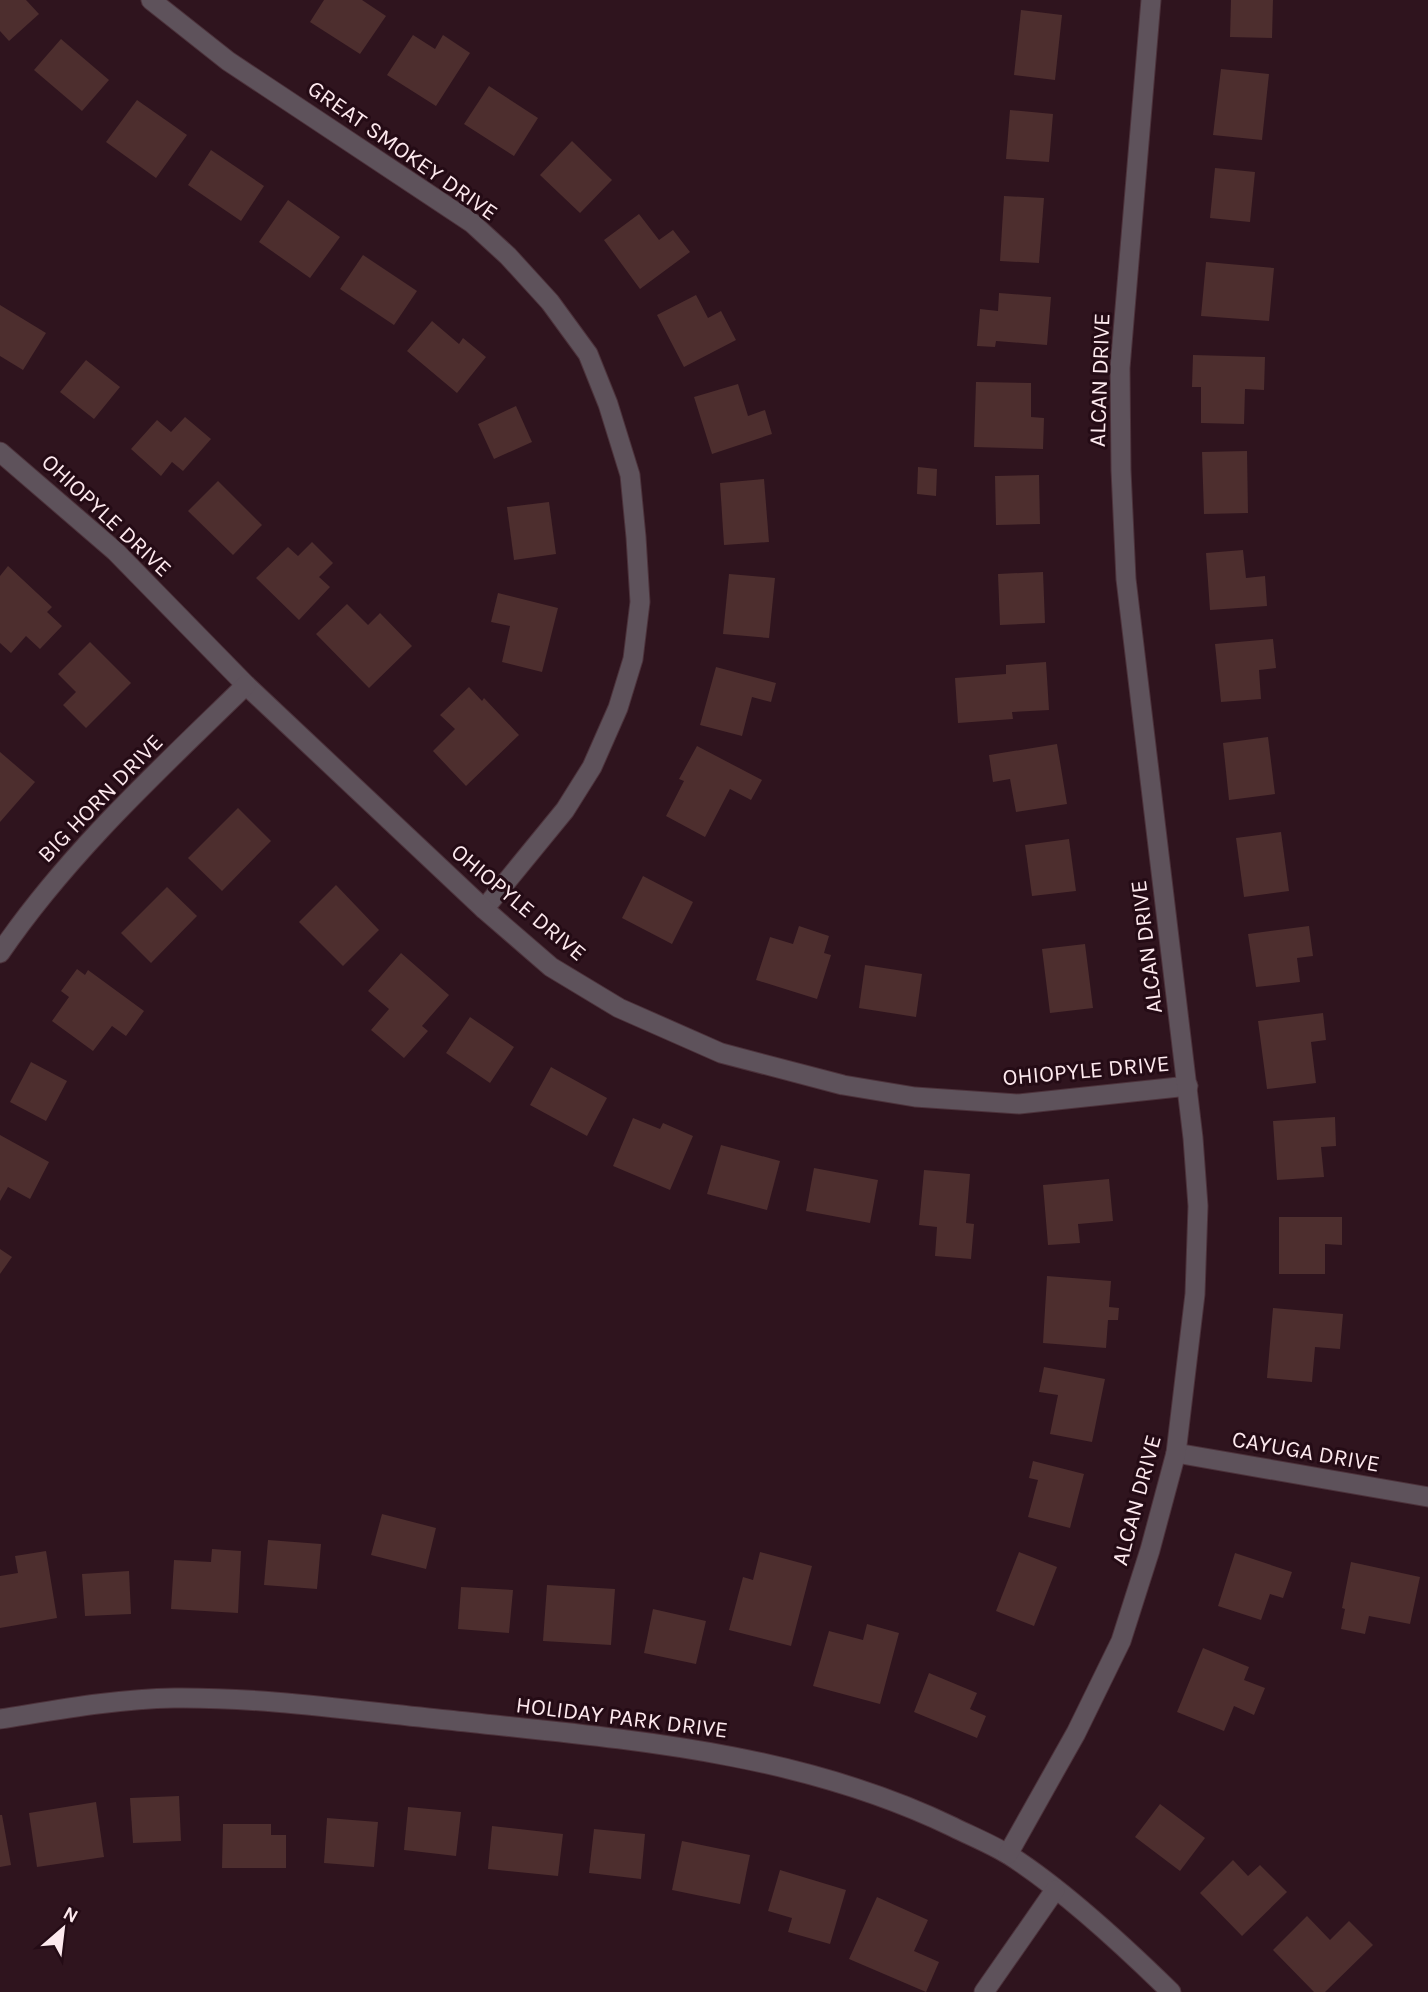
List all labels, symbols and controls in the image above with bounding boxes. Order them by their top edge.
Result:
street label: GREAT SMOKEY DRIVE [302,75,503,226]
street label: ALCAN DRIVE [1084,313,1115,447]
street label: OHIOPYLE DRIVE [36,448,177,582]
street label: BIG HORN DRIVE [32,729,168,868]
street label: OHIOPYLE DRIVE [446,838,592,967]
street label: ALCAN DRIVE [1125,879,1168,1015]
street label: OHIOPYLE DRIVE [1001,1050,1171,1091]
street label: CAYUGA DRIVE [1230,1425,1382,1478]
street label: ALCAN DRIVE [1106,1432,1167,1568]
street label: HOLIDAY PARK DRIVE [514,1691,730,1744]
north arrow [28,1894,98,1964]
text: N [59,1902,82,1928]

